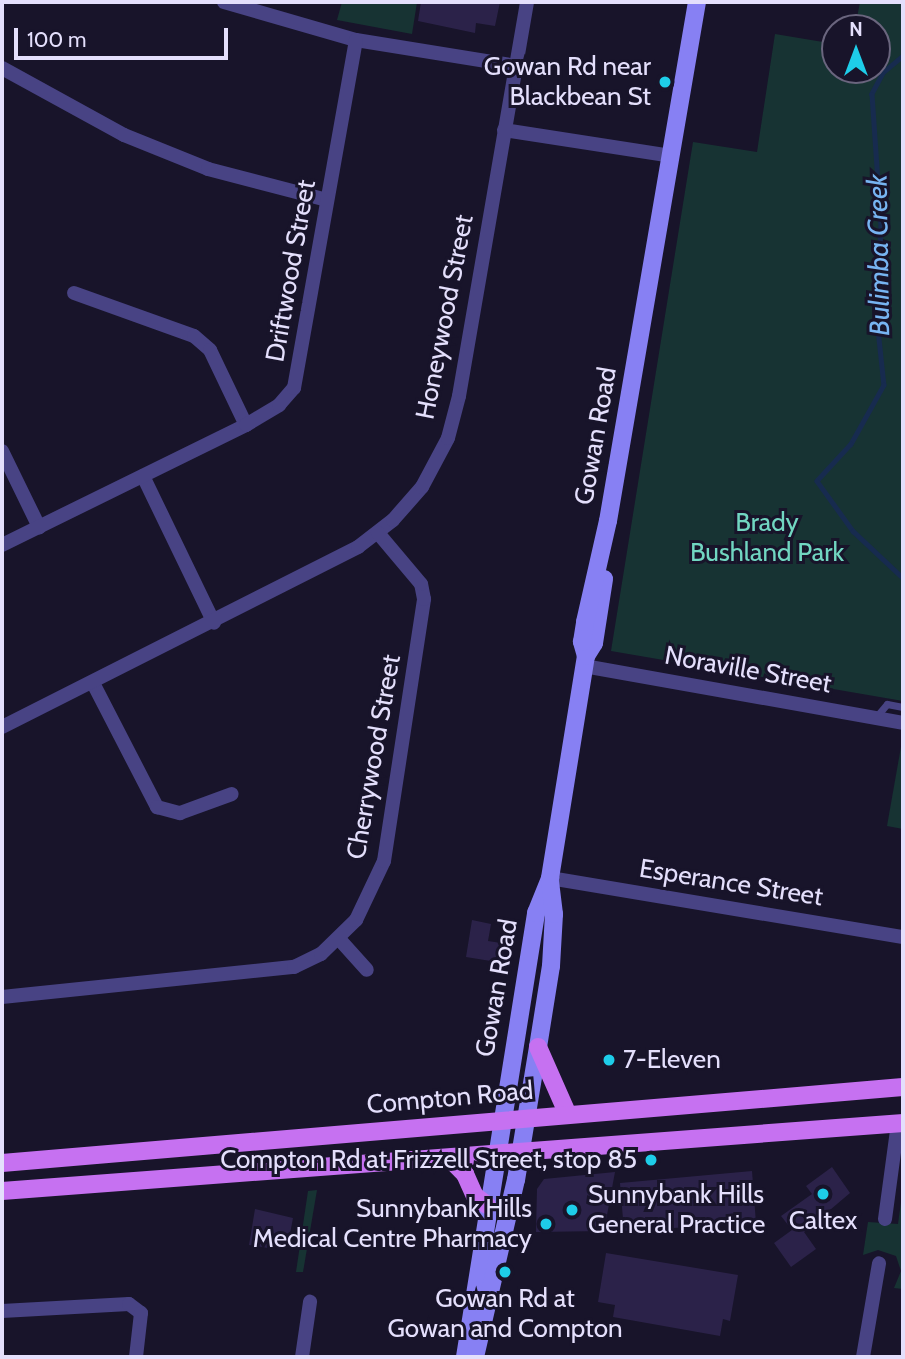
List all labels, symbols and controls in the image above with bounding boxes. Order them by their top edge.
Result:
scale bar [18,14,231,58]
north arrow [821,14,891,84]
text: N [849,18,863,41]
text: 100 m [27,27,86,52]
place label: Gowan Rd near Blackbean St [484,51,651,112]
marker: Gowan Rd near Blackbean St [657,74,673,90]
water label: Bulimba Creek [860,174,896,336]
street label: Driftwood Street [260,178,322,364]
street label: Honeywood Street [410,212,480,422]
street label: Gowan Road [569,365,623,507]
park label: Brady Bushland Park [690,507,844,568]
street label: Noraville Street [662,640,834,700]
street label: Cherrywood Street [341,652,407,862]
street label: Esperance Street [637,853,825,913]
street label: Gowan Road [470,917,524,1059]
place label: 7-Eleven [623,1044,721,1076]
marker: 7-Eleven [601,1052,617,1068]
street label: Compton Road [366,1075,534,1121]
place label: Compton Rd at Frizzell Street, stop 85 [220,1144,637,1176]
marker: Compton Rd at Frizzell Street, stop 85 [643,1152,659,1168]
place label: Sunnybank Hills General Practice [588,1179,765,1240]
marker: Caltex [815,1186,831,1202]
place label: Sunnybank Hills Medical Centre Pharmacy [253,1193,532,1254]
marker: Sunnybank Hills General Practice [562,1200,582,1220]
place label: Caltex [789,1205,857,1237]
marker: Sunnybank Hills Medical Centre Pharmacy [538,1216,554,1232]
marker: Gowan Rd at Gowan and Compton [497,1264,513,1280]
place label: Gowan Rd at Gowan and Compton [388,1283,622,1344]

